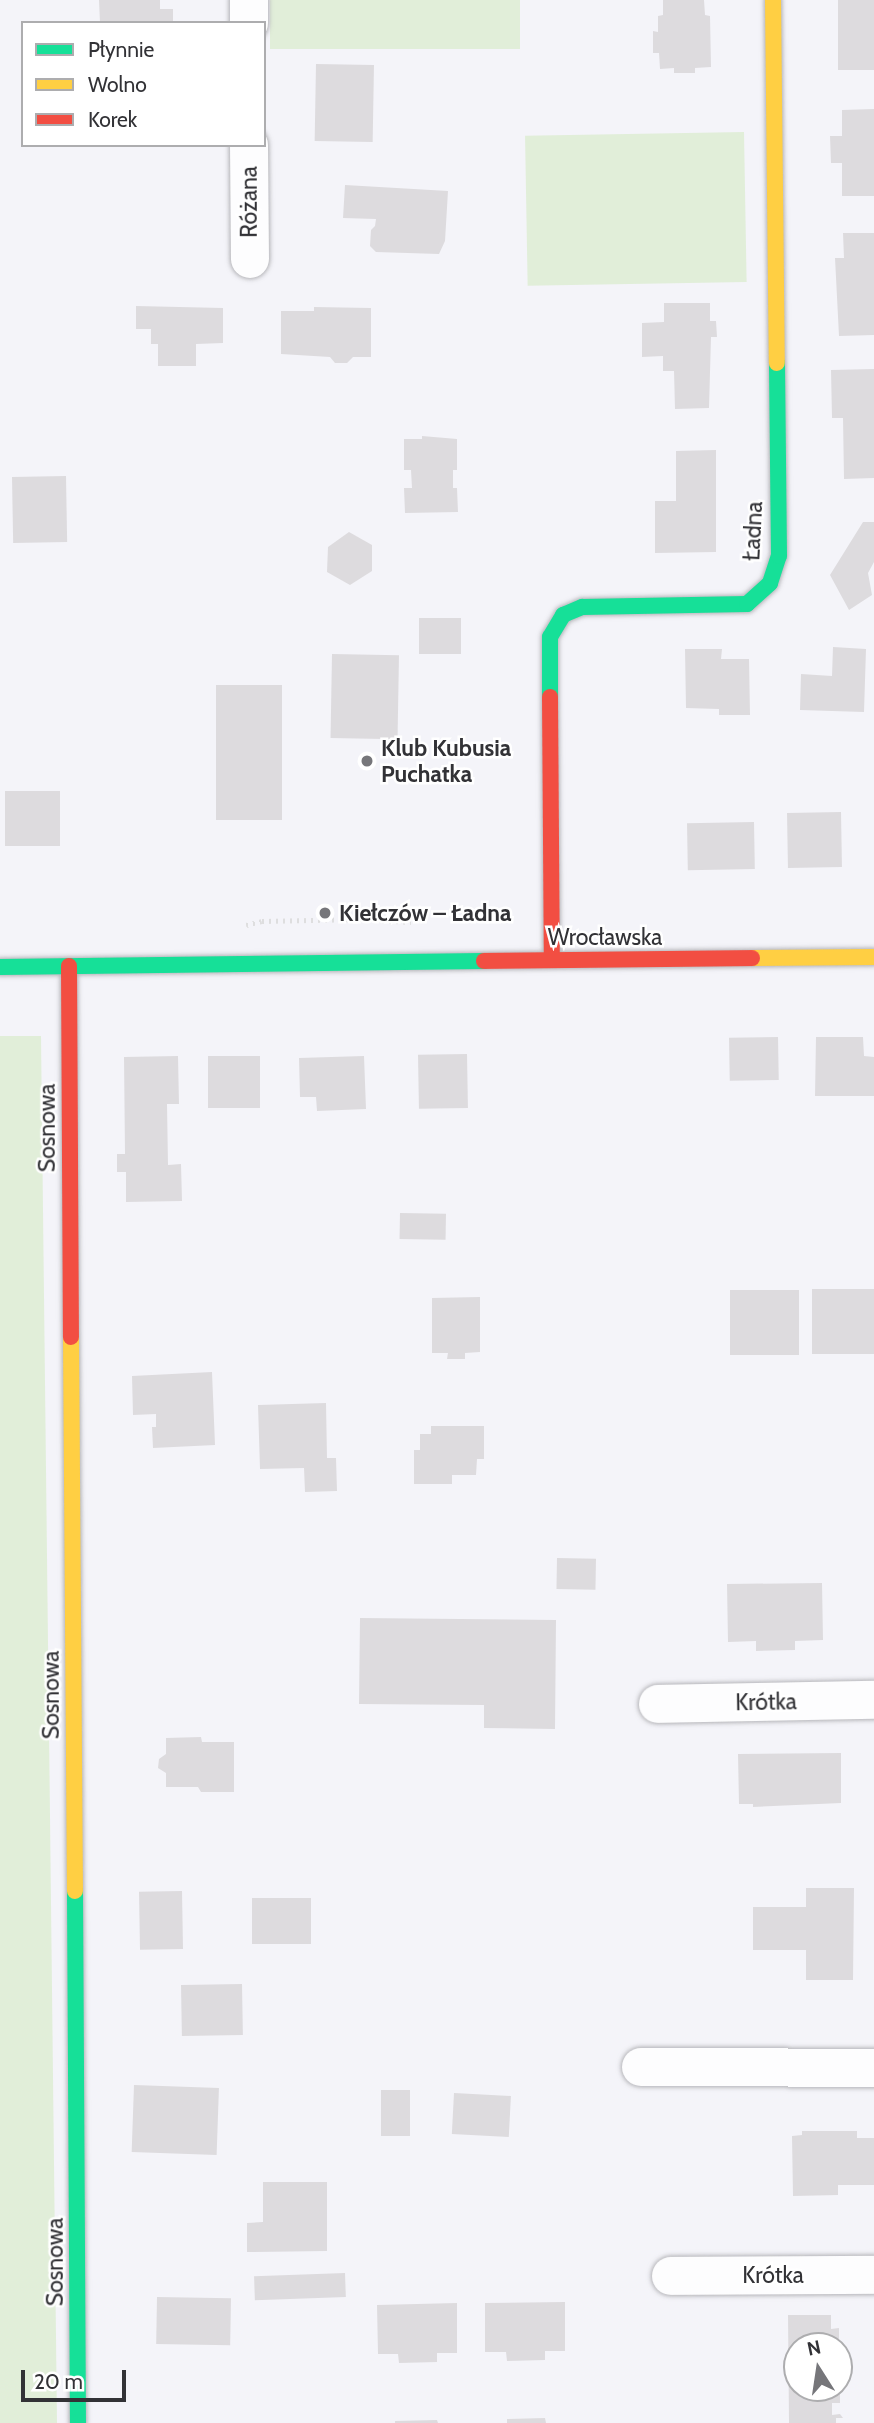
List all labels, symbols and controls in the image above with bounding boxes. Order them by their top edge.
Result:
legend [21,21,266,147]
text: Płynnie [88,37,154,62]
text: Wolno [88,72,147,97]
text: Korek [88,107,137,132]
street label: Różana [235,166,263,238]
street label: Ładna [738,501,768,561]
place label: Klub Kubusia Puchatka [381,734,511,788]
marker: Klub Kubusia Puchatka [359,753,375,769]
place label: Kiełczów – Ładna [339,899,511,927]
marker: Kiełczów – Ładna [317,905,333,921]
street label: Wrocławska [548,923,662,951]
street label: Sosnowa [33,1084,61,1172]
street label: Sosnowa [37,1651,65,1739]
street label: Krótka [735,1688,797,1716]
street label: Sosnowa [41,2218,69,2306]
street label: Krótka [742,2261,804,2289]
north arrow [783,2332,853,2402]
text: N [805,2335,823,2361]
scale bar [24,2356,130,2400]
text: 20 m [34,2369,83,2394]

